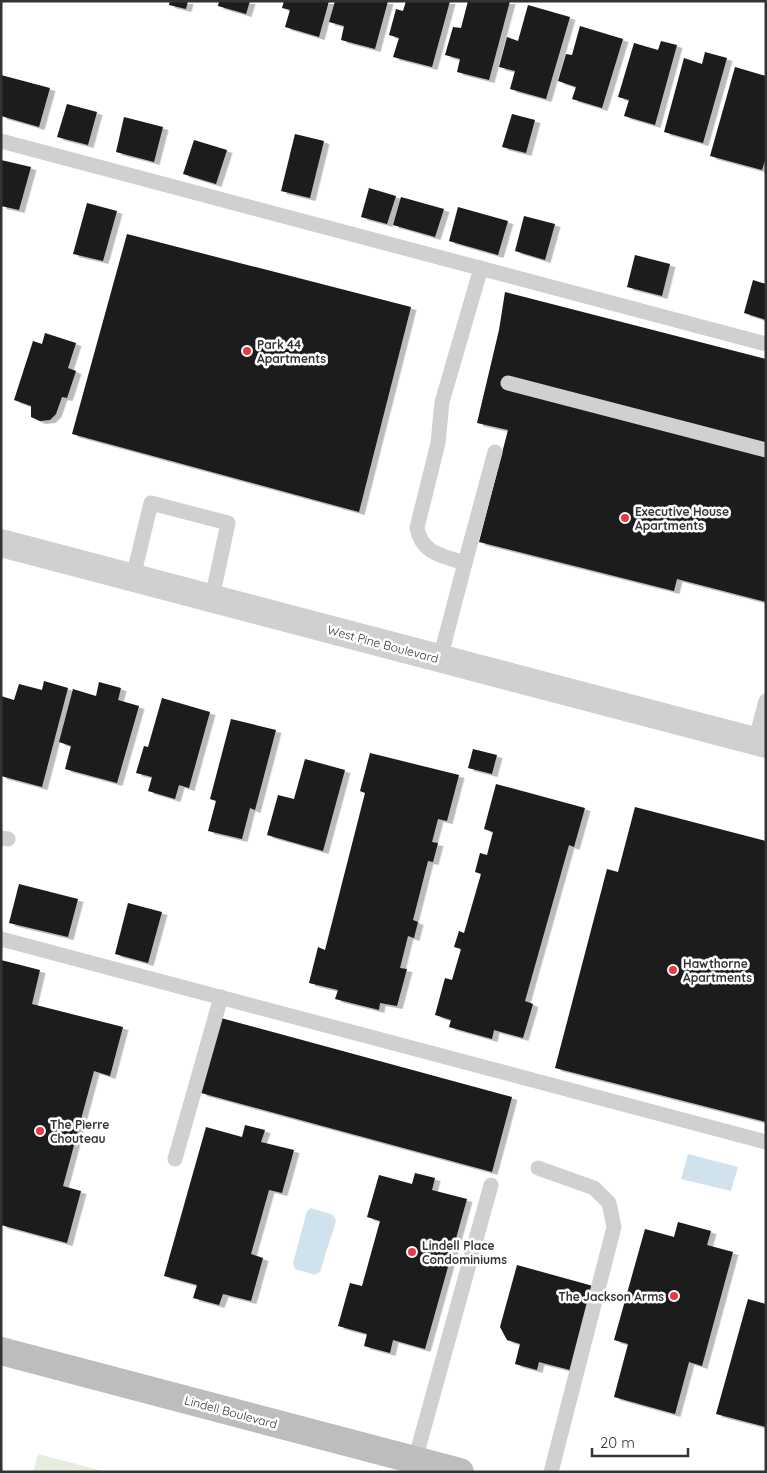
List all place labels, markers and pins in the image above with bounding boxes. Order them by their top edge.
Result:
place label: Park 44 Apartments [257,337,326,366]
marker: Park 44 Apartments [241,345,253,357]
place label: Executive House Apartments [635,504,729,533]
marker: Executive House Apartments [619,512,631,524]
place label: Hawthorne Apartments [683,956,752,985]
marker: Hawthorne Apartments [667,964,679,976]
place label: The Pierre Chouteau [50,1117,109,1146]
marker: The Pierre Chouteau [34,1125,46,1137]
place label: Lindell Place Condominiums [422,1238,507,1267]
marker: Lindell Place Condominiums [406,1246,418,1258]
place label: The Jackson Arms [558,1289,664,1304]
marker: The Jackson Arms [668,1290,680,1302]

